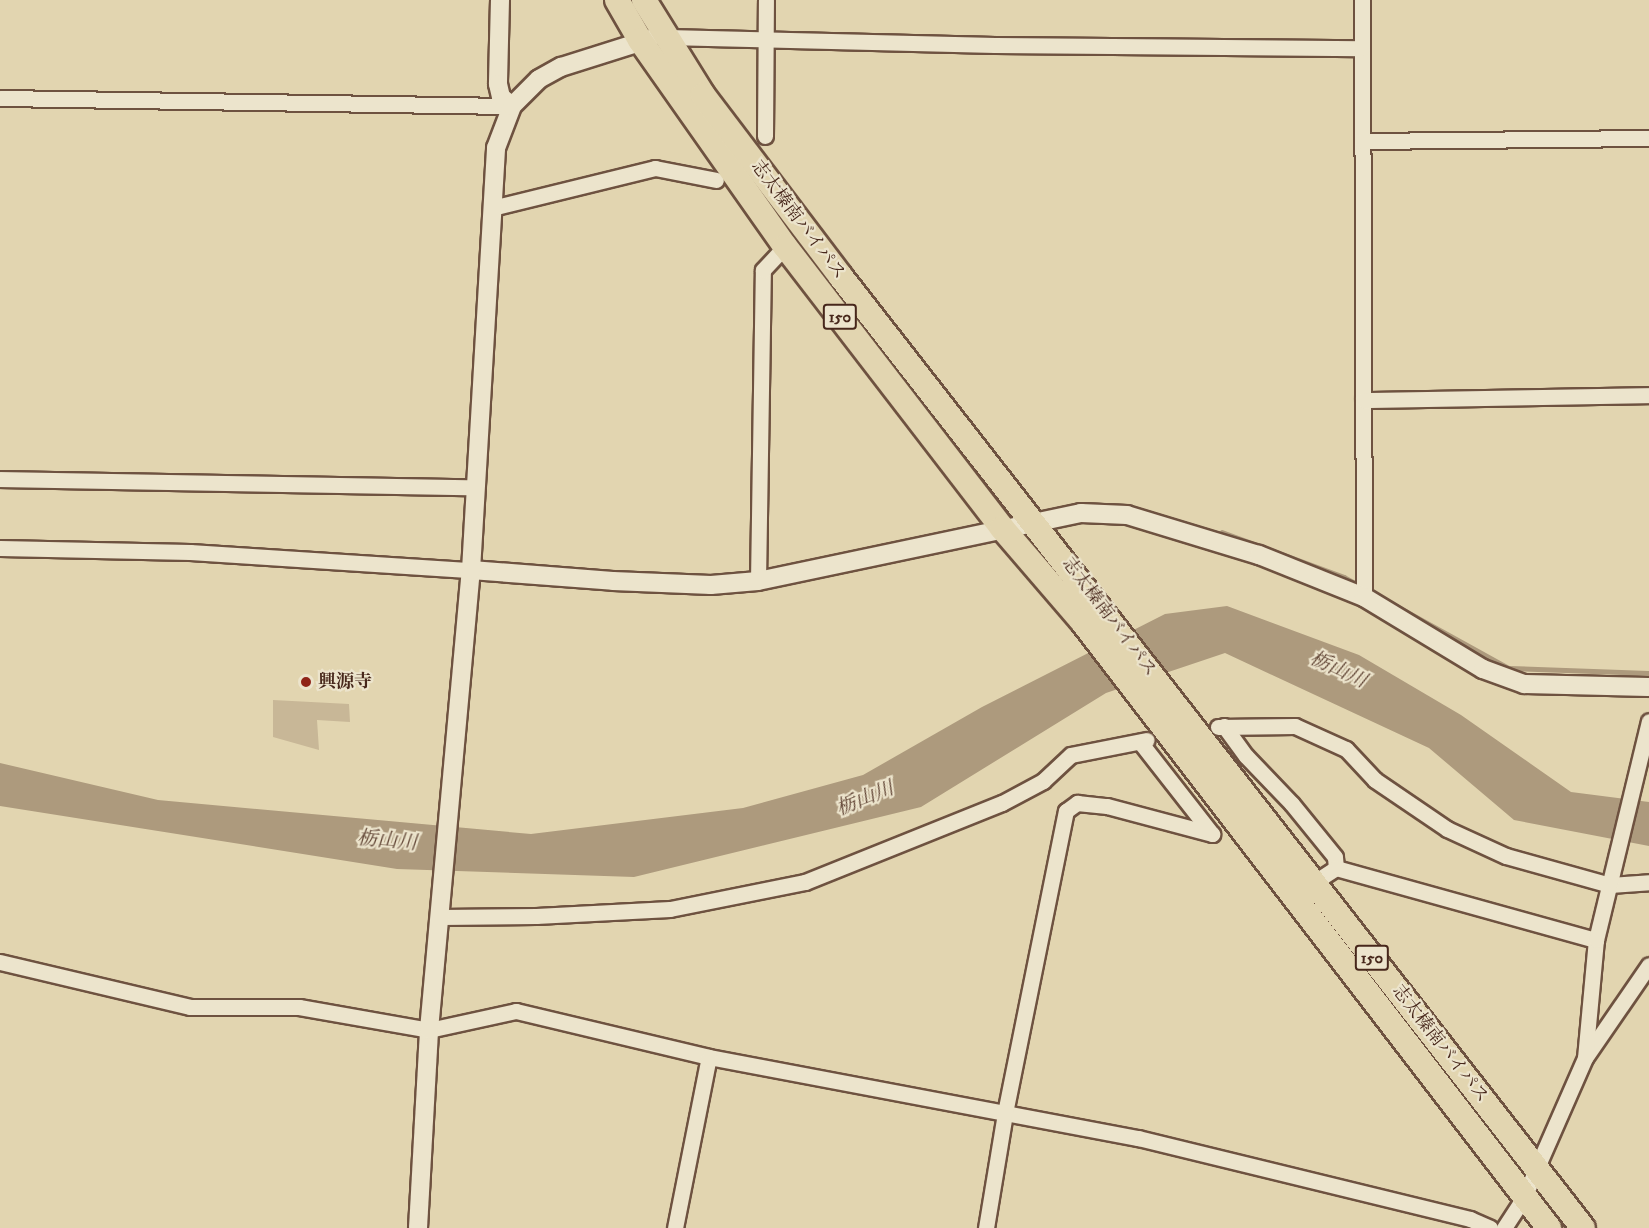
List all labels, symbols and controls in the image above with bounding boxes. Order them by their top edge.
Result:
street label: 志太榛南バイパス [746,156,850,284]
road number: 150 [822,304,858,330]
street label: 志太榛南バイパス [1057,553,1161,681]
water label: 栃山川 [1306,646,1370,694]
place label: 興源寺 [318,671,372,693]
marker: 興源寺 [299,675,313,689]
water label: 栃山川 [833,777,897,821]
water label: 栃山川 [356,826,418,856]
road number: 150 [1354,945,1390,971]
street label: 志太榛南バイパス [1387,981,1493,1107]

